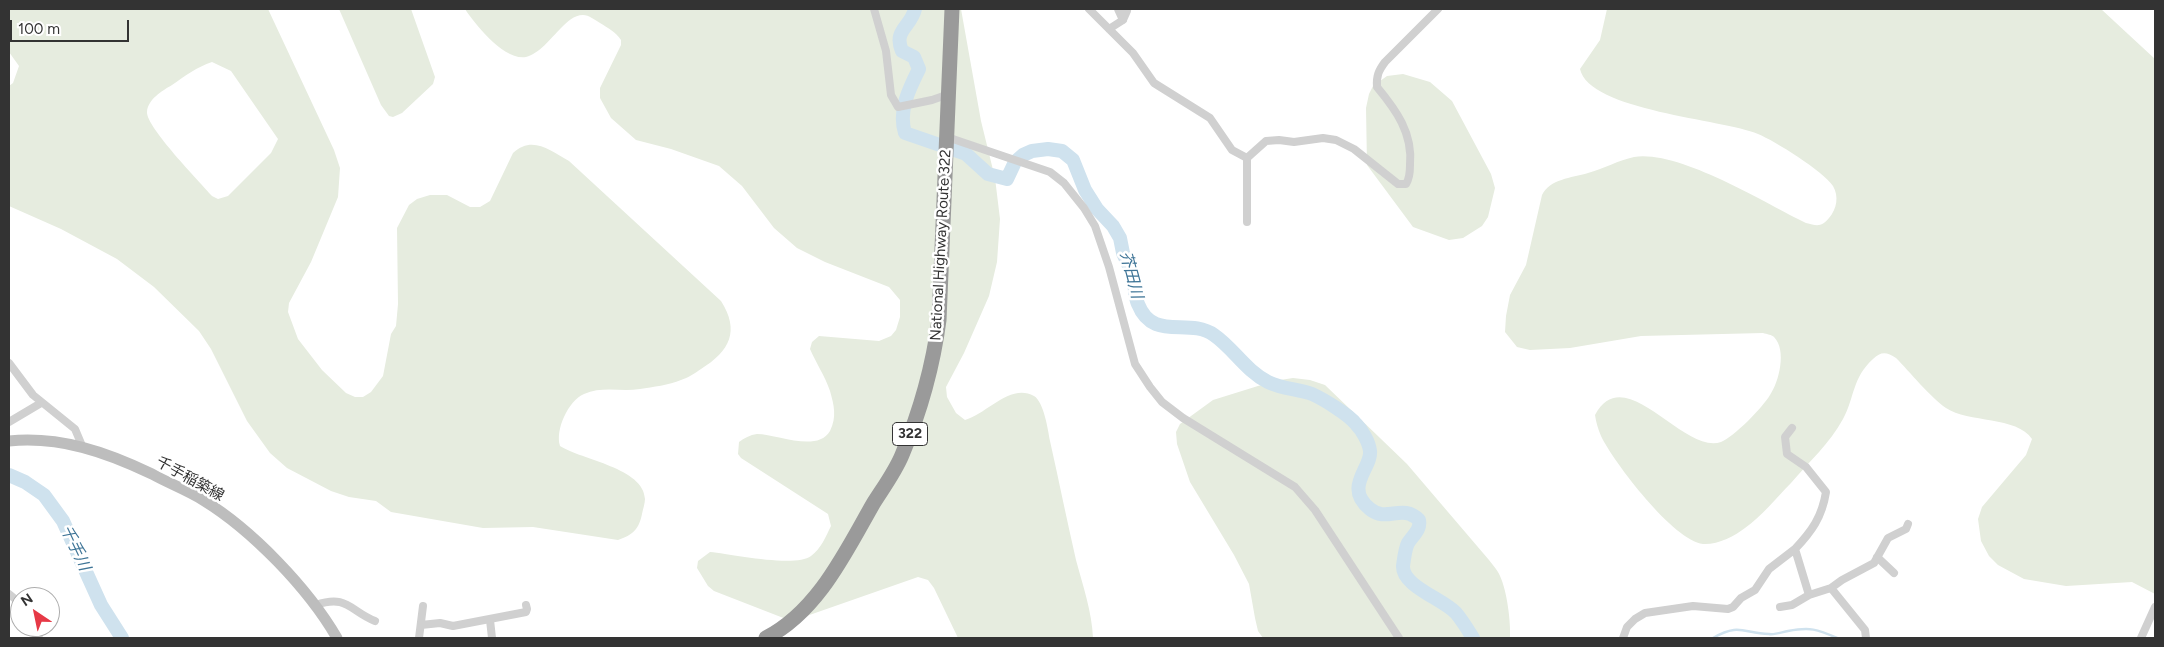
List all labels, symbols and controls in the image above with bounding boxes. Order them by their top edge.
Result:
scale bar [12,10,131,42]
text: 100 m [18,20,60,38]
street label: National Highway Route 322 [927,149,955,341]
water label: 芥田川 [1116,249,1146,301]
road number: 322 [892,422,928,446]
street label: 千手稲築線 [153,453,227,505]
water label: 千手川 [56,522,94,574]
north arrow [10,587,60,637]
text: N [18,590,36,610]

